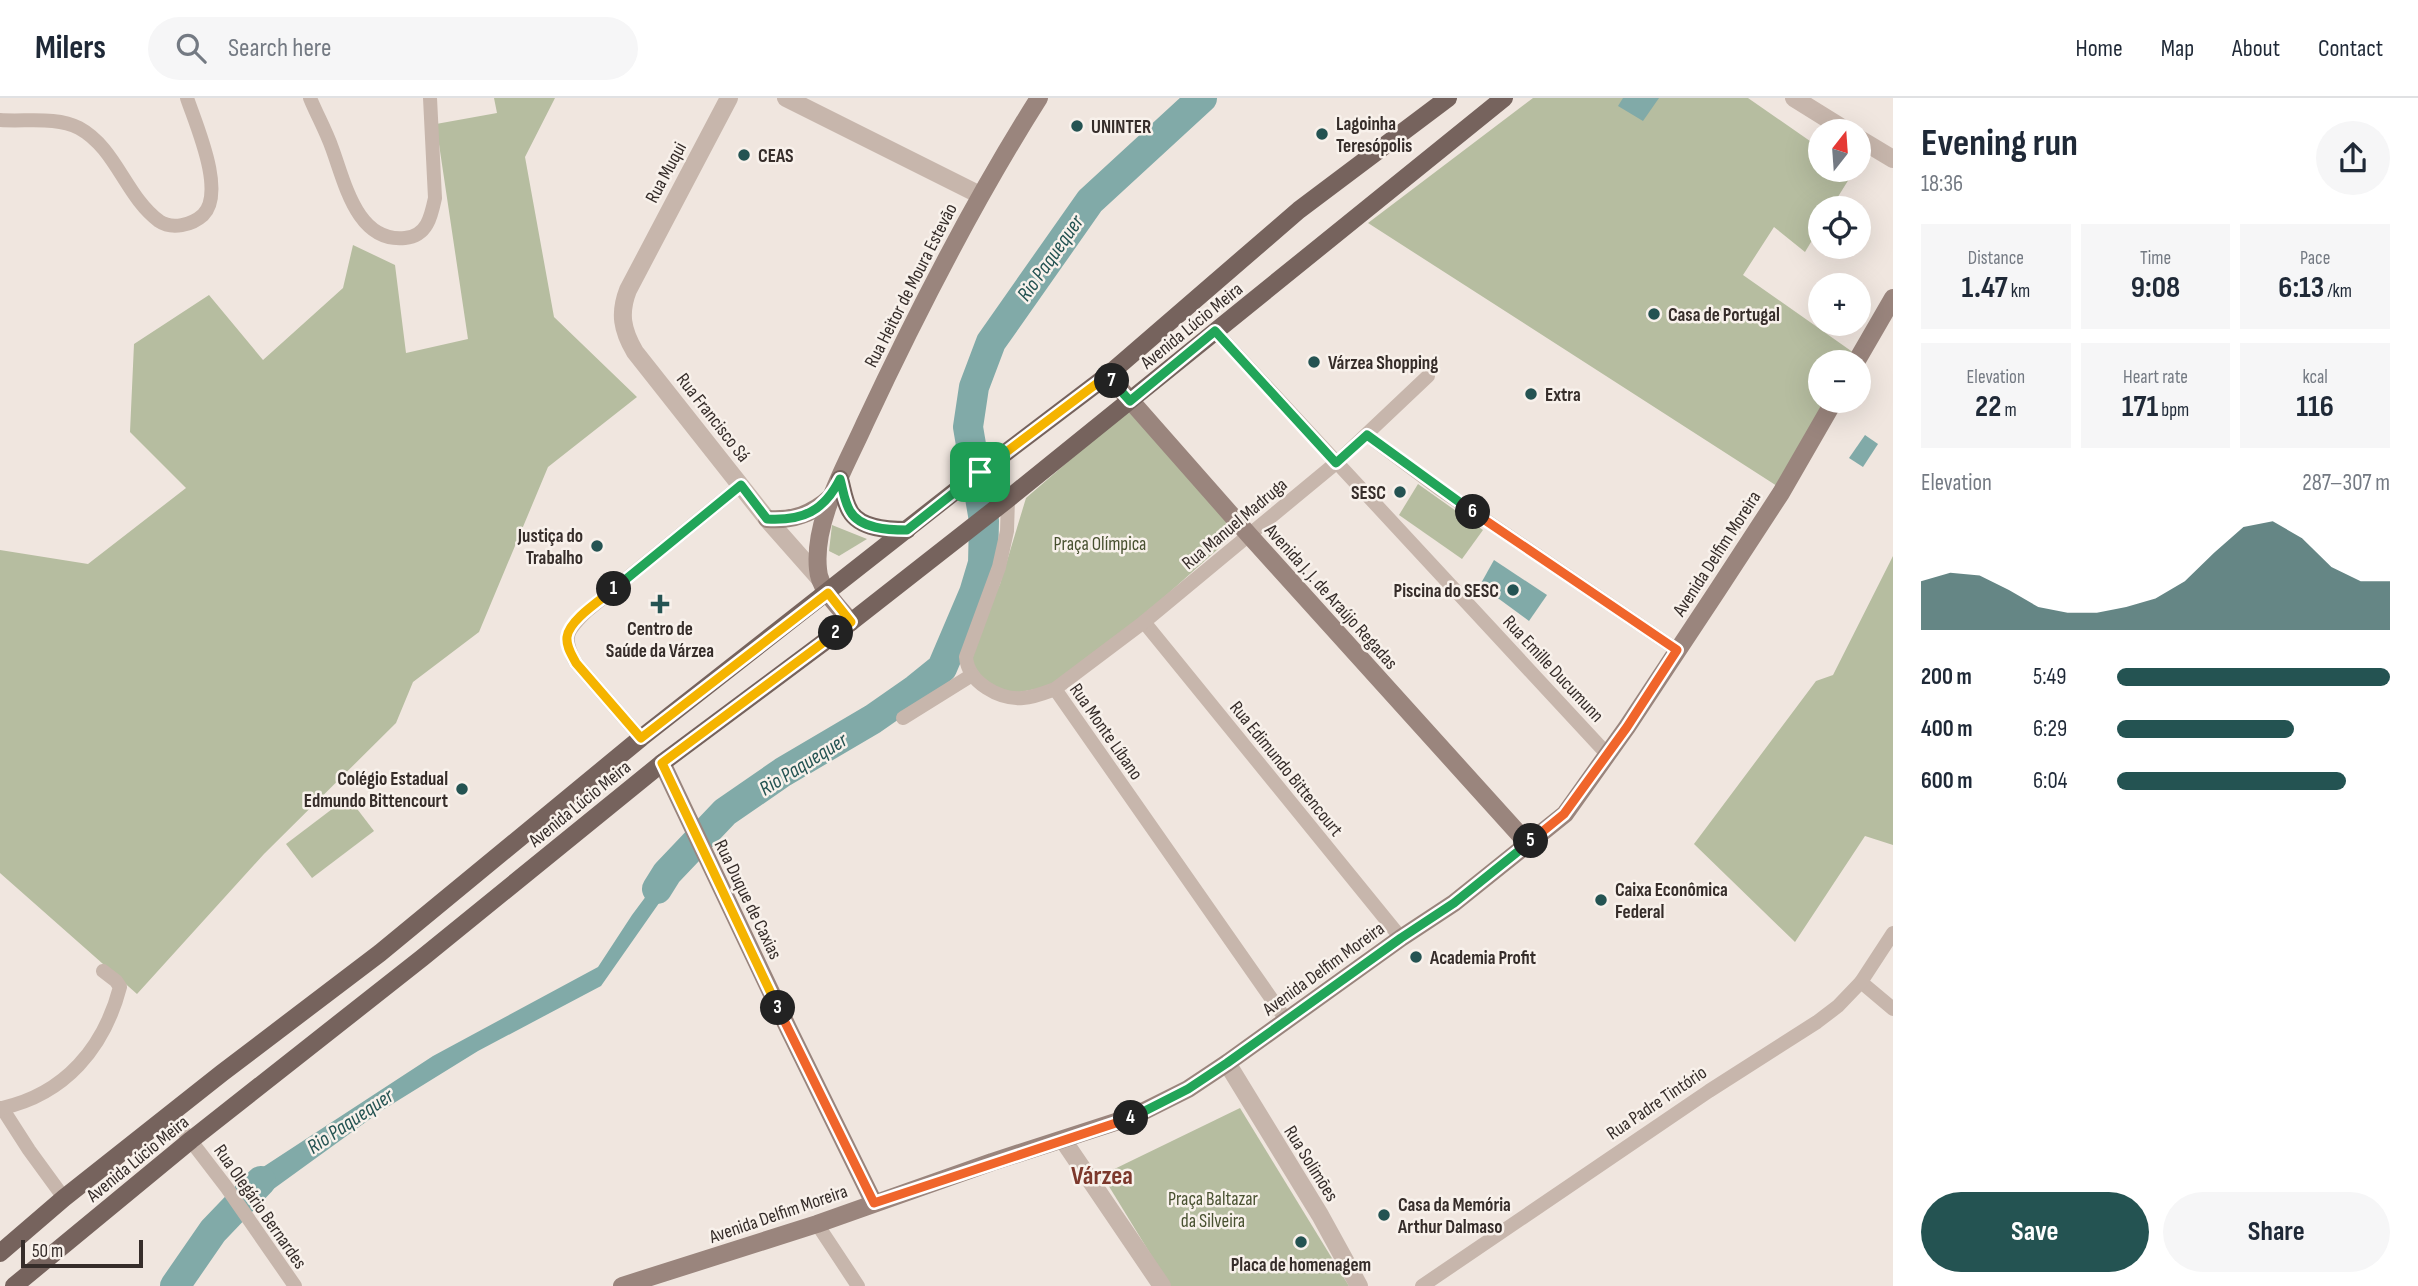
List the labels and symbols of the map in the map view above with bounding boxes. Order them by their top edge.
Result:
place label: Lagoinha Teresópolis [1336,113,1412,158]
place label: UNINTER [1091,116,1151,139]
marker: UNINTER [1069,118,1085,134]
north arrow [1808,119,1871,182]
marker: Lagoinha Teresópolis [1314,126,1330,142]
street label: Rua Muqui [641,138,692,207]
place label: CEAS [758,145,794,168]
marker: CEAS [736,147,752,163]
street label: Rua Heitor de Moura Estevão [860,200,963,372]
water label: Rio Paquequer [1012,210,1090,306]
street label: Avenida Lúcio Meira [1136,278,1248,375]
place label: Casa de Portugal [1668,304,1780,327]
marker: Casa de Portugal [1646,306,1662,322]
place label: Várzea Shopping [1328,352,1438,375]
marker: Várzea Shopping [1306,354,1322,370]
pin: 7 [1094,364,1130,398]
street label: Rua Francisco Sá [671,369,755,467]
place label: Extra [1545,384,1581,407]
marker: Extra [1523,386,1539,402]
pin [950,442,1010,502]
street label: Rua Manuel Madruga [1178,473,1292,575]
place label: SESC [1351,482,1386,505]
marker: SESC [1392,484,1408,500]
street label: Avenida Delfim Moreira [1668,487,1766,622]
pin: 6 [1456,494,1490,530]
street label: Avenida J. J. de Araújo Regadas [1259,519,1402,675]
place label: Justiça do Trabalho [517,525,583,570]
park label: Praça Olímpica [1054,533,1146,556]
marker: Justiça do Trabalho [589,538,605,554]
pin: 1 [596,572,632,606]
place label: Piscina do SESC [1394,580,1499,603]
marker: Piscina do SESC [1505,582,1521,598]
marker: Centro de Saúde da Várzea [650,594,670,614]
street label: Rua Emille Ducumunn [1498,611,1608,727]
pin: 2 [818,616,854,650]
place label: Centro de Saúde da Várzea [606,618,714,663]
street label: Rua Monte Líbano [1064,679,1147,785]
street label: Rua Edimundo Bittencourt [1224,697,1348,841]
water label: Rio Paquequer [755,727,853,801]
street label: Avenida Lúcio Meira [524,756,636,853]
place label: Colégio Estadual Edmundo Bittencourt [304,768,448,813]
marker: Colégio Estadual Edmundo Bittencourt [454,781,470,797]
pin: 5 [1514,824,1548,858]
street label: Rua Duque de Caxias [709,836,787,963]
place label: Caixa Econômica Federal [1615,879,1728,924]
marker: Caixa Econômica Federal [1593,892,1609,908]
street label: Avenida Delfim Moreira [1258,917,1389,1022]
place label: Academia Profit [1429,947,1536,970]
marker: Academia Profit [1408,949,1424,965]
pin: 3 [760,990,796,1026]
street label: Rua Padre Tintório [1602,1061,1711,1145]
water label: Rio Paquequer [302,1083,399,1159]
pin: 4 [1114,1100,1148,1136]
street label: Avenida Lúcio Meira [82,1111,194,1208]
street label: Rua Solimões [1278,1122,1343,1206]
street label: Rua Olegário Bernardes [208,1140,311,1274]
district label: Várzea [1071,1161,1133,1192]
street label: Avenida Delfim Moreira [705,1180,851,1249]
park label: Praça Baltazar da Silveira [1168,1188,1259,1233]
place label: Casa da Memória Arthur Dalmaso [1397,1194,1511,1239]
marker: Casa da Memória Arthur Dalmaso [1376,1207,1392,1223]
marker: Placa de homenagem [1293,1234,1309,1250]
scale bar [21,1237,144,1269]
place label: Placa de homenagem [1231,1254,1371,1277]

